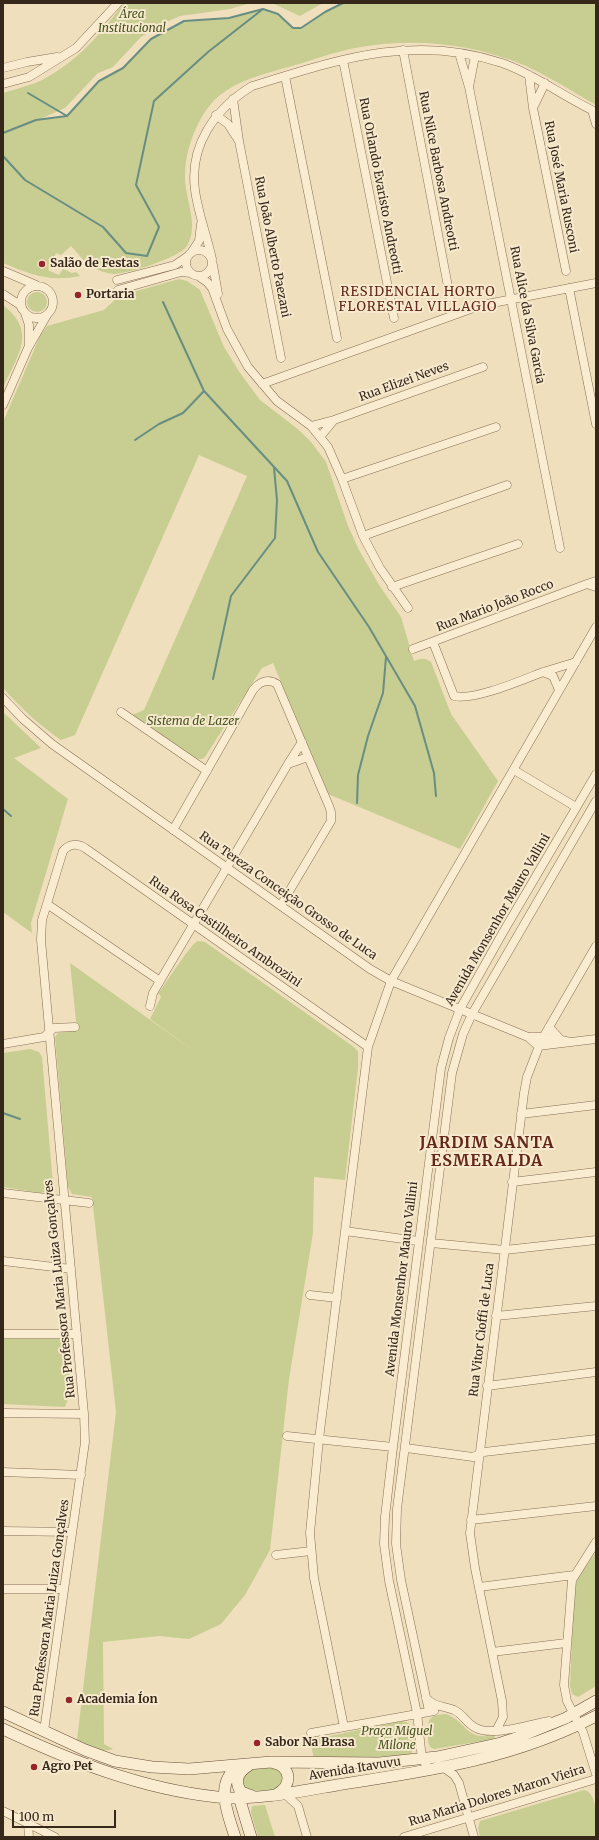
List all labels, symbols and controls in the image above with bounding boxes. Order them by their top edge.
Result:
park label: Área Institucional [98,8,166,36]
street label: Rua Nilce Barbosa Andreotti [415,90,461,252]
street label: Rua Orlando Evaristo Andreotti [356,96,404,276]
street label: Rua José Maria Rusconi [541,120,581,254]
street label: Rua João Alberto Paezani [251,175,293,319]
street label: Rua Alice da Silva Garcia [507,245,547,385]
place label: Salão de Festas [50,257,139,271]
marker: Salão de Festas [37,259,47,269]
district label: RESIDENCIAL HORTO FLORESTAL VILLAGIO [339,284,497,315]
place label: Portaria [86,288,134,302]
marker: Portaria [73,290,83,300]
street label: Rua Elizei Neves [357,359,451,405]
street label: Rua Mario João Rocco [434,577,556,635]
park label: Sistema de Lazer [147,715,239,729]
street label: Rua Tereza Conceição Grosso de Luca [196,829,380,963]
street label: Avenida Monsenhor Mauro Vallini [443,831,553,1009]
street label: Rua Rosa Castilheiro Ambrozini [146,874,304,990]
district label: JARDIM SANTA ESMERALDA [419,1133,555,1171]
street label: Rua Professora Maria Luiza Gonçalves [41,1179,79,1399]
street label: Avenida Monsenhor Mauro Vallini [383,1181,421,1377]
street label: Rua Vitor Cioffi de Luca [467,1262,497,1398]
street label: Rua Professora Maria Luiza Gonçalves [28,1498,72,1718]
place label: Academia Íon [77,1693,158,1707]
marker: Academia Íon [64,1695,74,1705]
park label: Praça Miguel Milone [361,1725,433,1753]
place label: Sabor Na Brasa [265,1736,355,1750]
marker: Sabor Na Brasa [252,1738,262,1748]
street label: Avenida Itavuvu [308,1755,402,1783]
place label: Agro Pet [42,1760,93,1774]
marker: Agro Pet [29,1762,39,1772]
street label: Rua Maria Dolores Maron Vieira [407,1762,587,1830]
scale bar [14,1802,118,1828]
text: 100 m [19,1809,54,1824]

